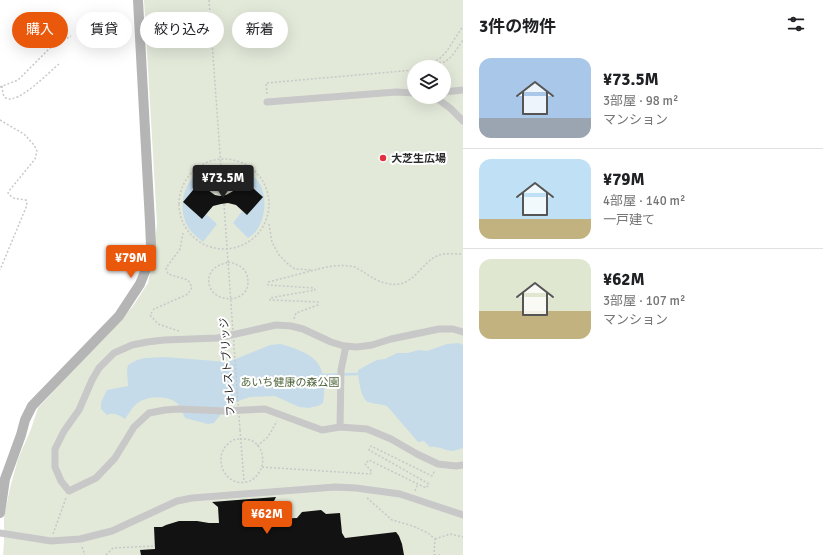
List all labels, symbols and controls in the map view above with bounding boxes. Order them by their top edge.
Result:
chip: 購入 [12,12,68,48]
chip: 賃貸 [76,12,132,48]
chip: 絞り込み [140,12,224,48]
chip: 新着 [232,12,288,48]
icon: filters [785,13,807,35]
text: 3件の物件 [479,16,556,37]
map controls [407,60,451,104]
button: layers [407,60,451,104]
text: ¥73.5M [603,69,659,90]
icon: home [511,74,559,122]
text: 3部屋 · 98 m² [603,93,678,109]
text: マンション [603,112,668,128]
place label: 大芝生広場 [391,152,446,165]
marker: 大芝生広場 [378,153,388,163]
pin: ¥73.5M [190,165,256,199]
text: ¥79M [603,169,645,190]
text: ¥73.5M [202,170,244,186]
icon: home [511,175,559,223]
text: 4部屋 · 140 m² [603,193,685,209]
text: 一戸建て [603,212,655,228]
pin: ¥79M [107,245,155,279]
text: ¥79M [115,250,147,266]
text: ¥62M [603,269,645,290]
icon: home [511,275,559,323]
text: 3部屋 · 107 m² [603,293,685,309]
text: マンション [603,312,668,328]
street label: フォレストブリッジ [218,317,237,417]
park label: あいち健康の森公園 [241,376,340,389]
pin: ¥62M [243,501,291,535]
text: ¥62M [251,506,283,522]

